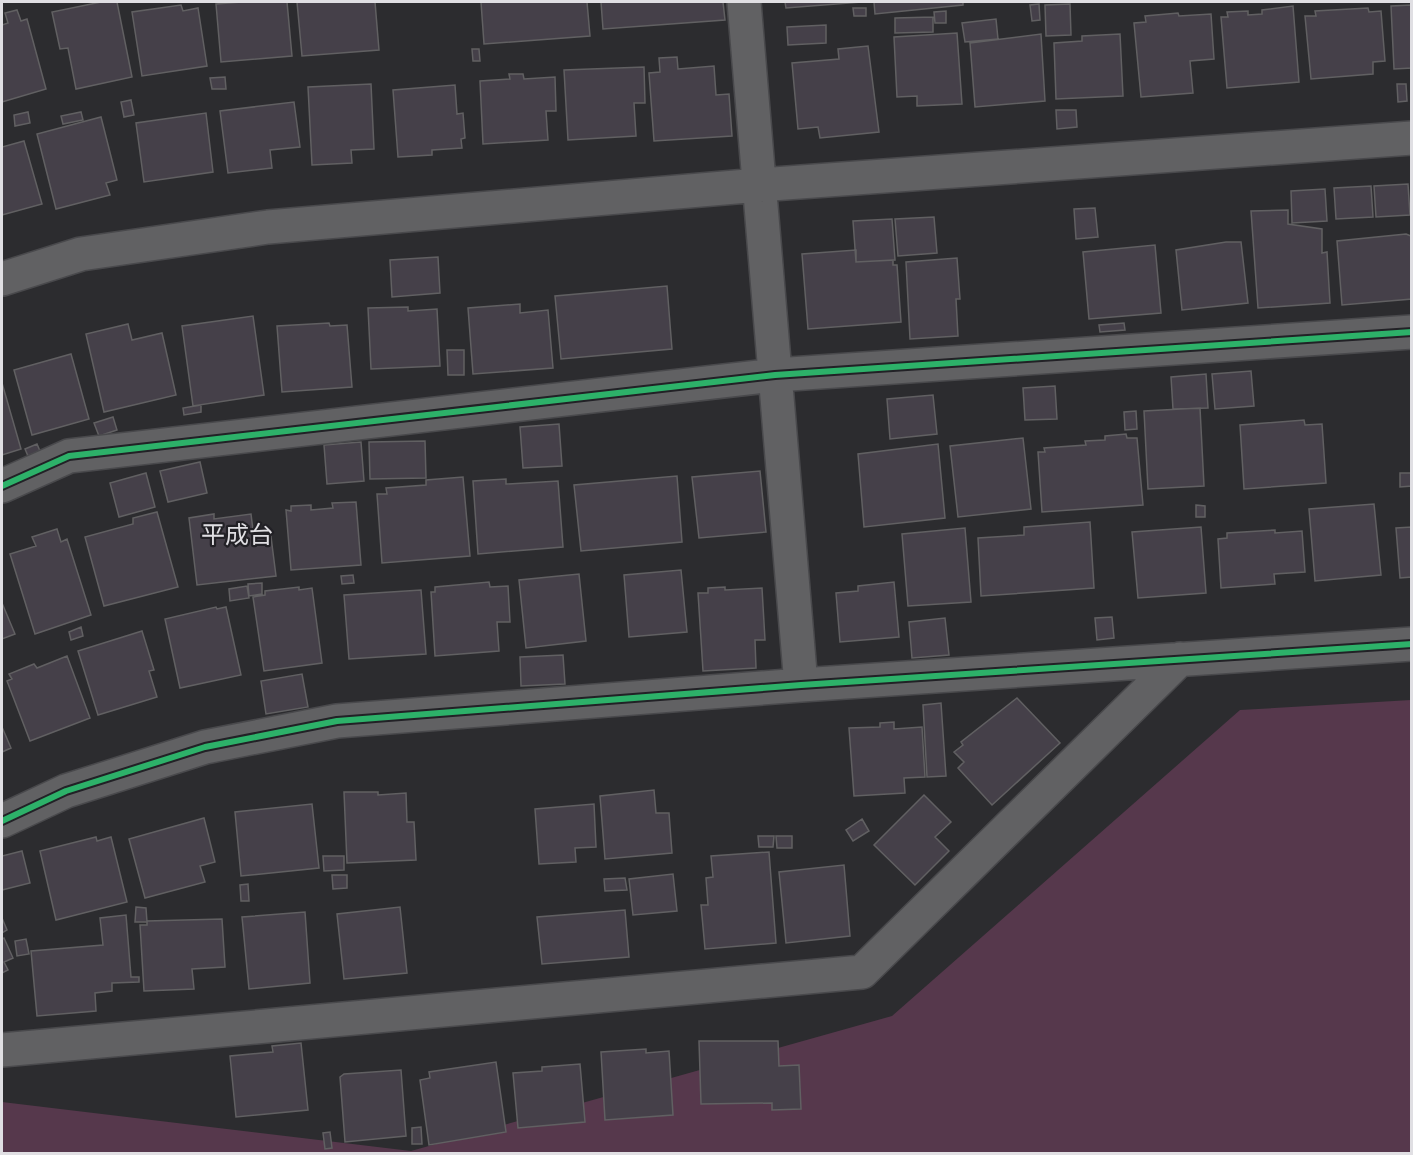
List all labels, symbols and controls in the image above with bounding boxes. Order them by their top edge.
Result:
district label: 平成台 [201,520,273,550]

